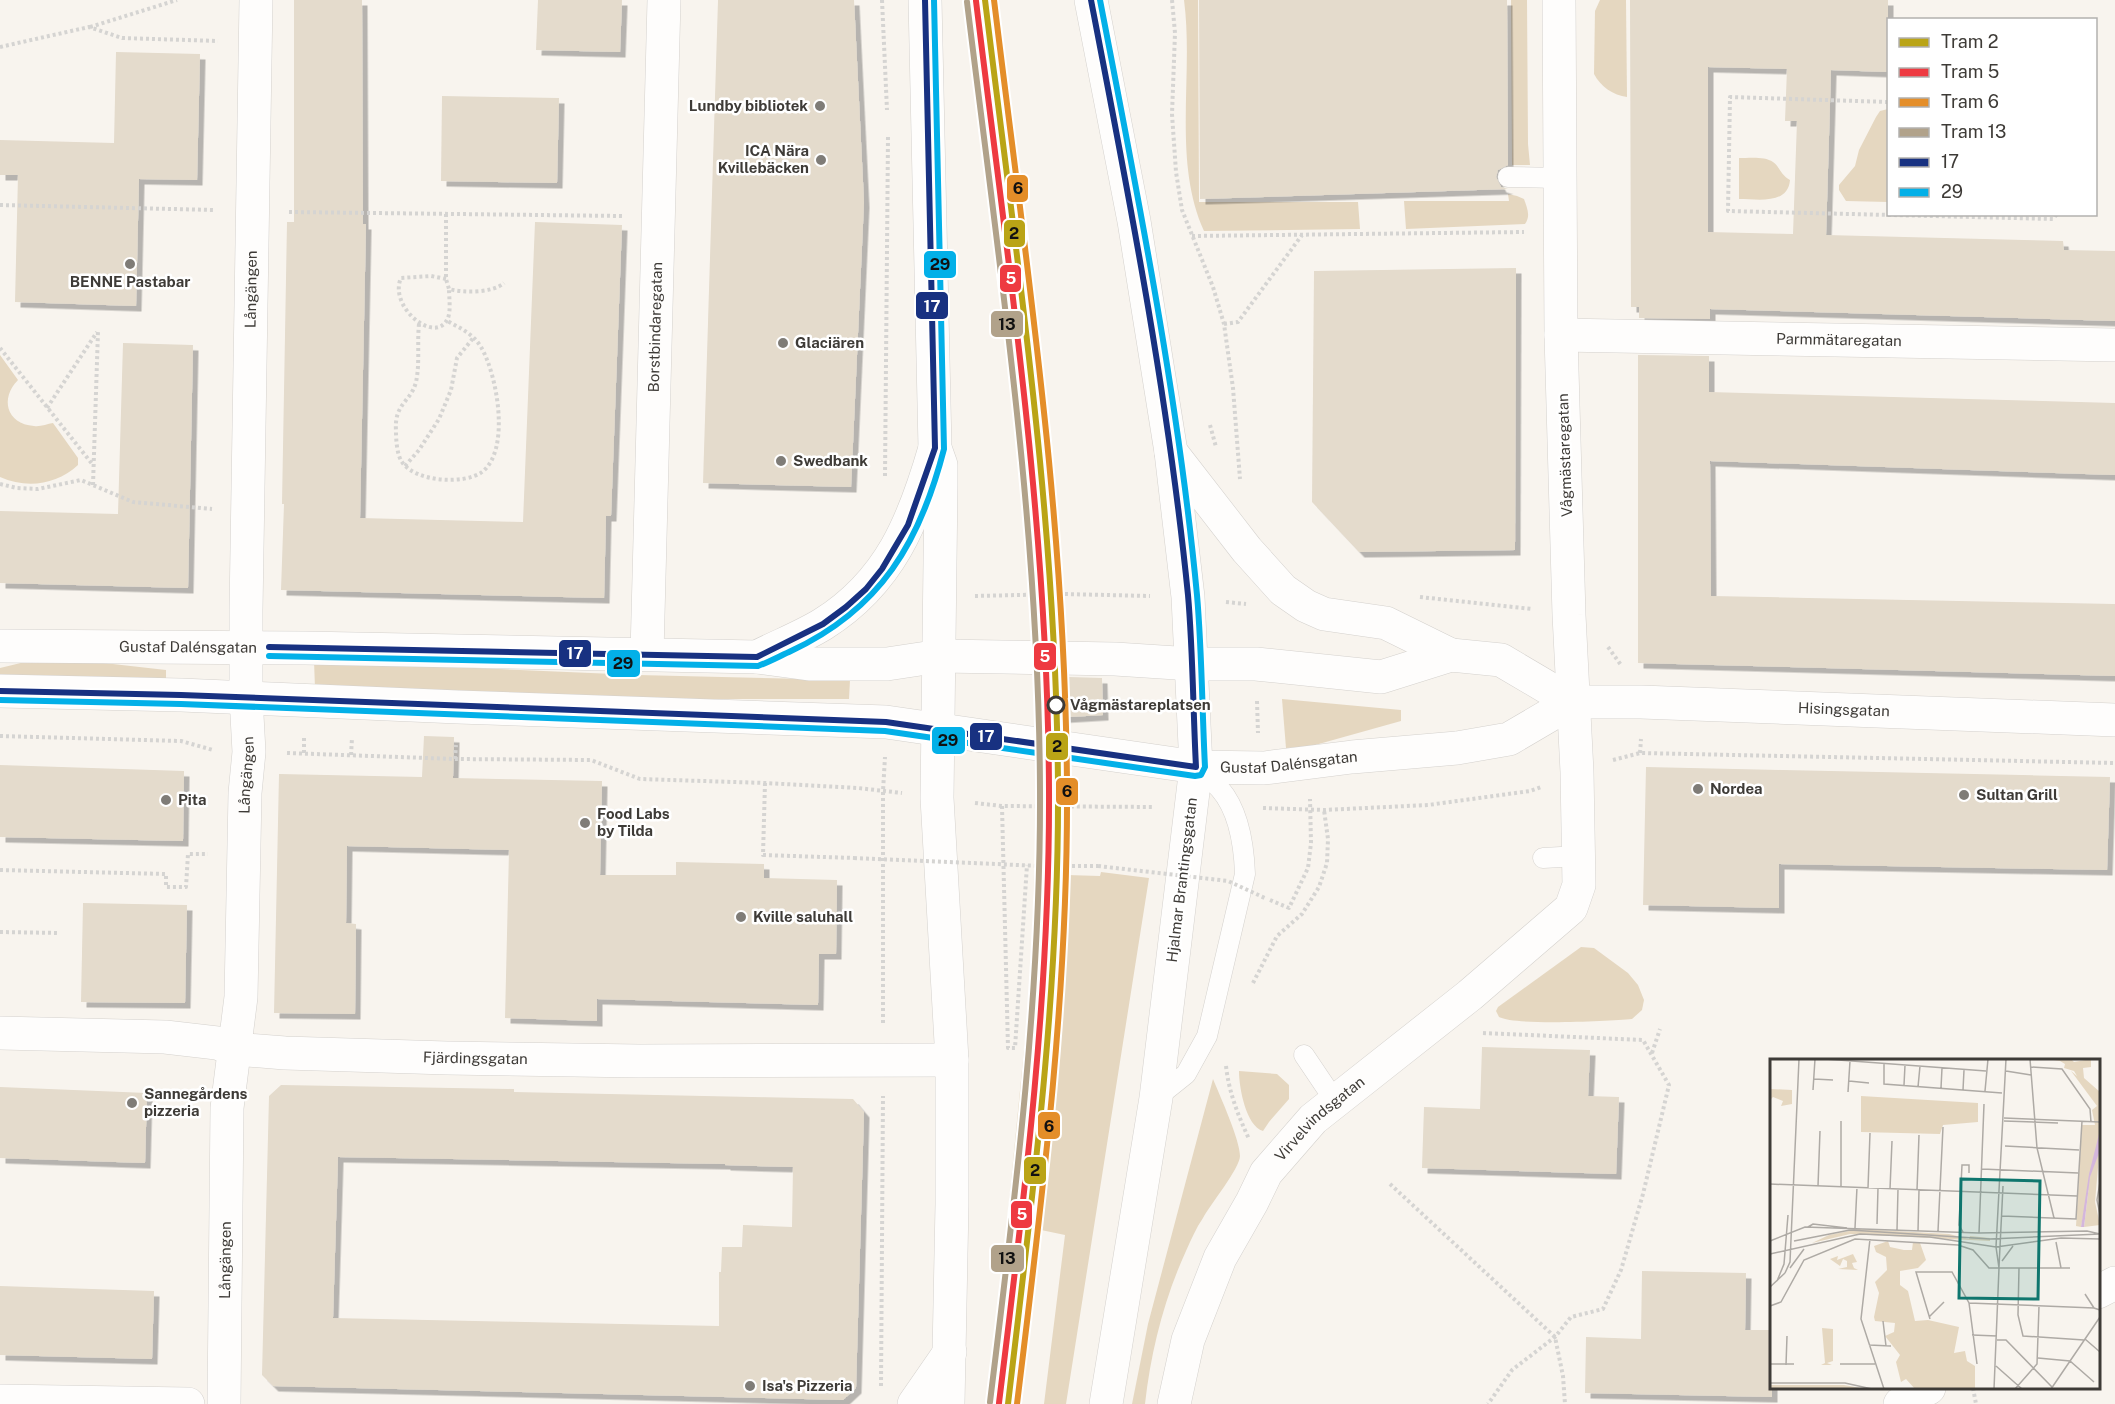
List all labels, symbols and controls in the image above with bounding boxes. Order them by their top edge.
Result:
legend [1887,18,2097,216]
text: Tram 2 [1941,31,1998,52]
text: Tram 5 [1941,61,1999,82]
text: Tram 6 [1941,91,1999,112]
place label: Lundby bibliotek [689,97,808,114]
marker: Lundby bibliotek [813,99,827,113]
text: Tram 13 [1941,121,2006,142]
place label: ICA Nära Kvillebäcken [718,142,809,176]
text: 17 [1941,151,1959,172]
marker: ICA Nära Kvillebäcken [814,153,828,167]
line badge: 6 [1006,174,1029,203]
text: 6 [1013,179,1023,198]
text: 29 [1941,181,1963,202]
line badge: 2 [1003,219,1026,248]
text: 2 [1009,224,1019,243]
street label: Långängen [242,250,260,328]
line badge: 29 [923,250,957,279]
text: 29 [930,255,950,274]
marker: BENNE Pastabar [123,257,137,271]
street label: Borstbindaregatan [645,262,665,393]
line badge: 5 [999,264,1022,293]
text: 5 [1006,269,1017,288]
place label: BENNE Pastabar [70,273,190,290]
line badge: 17 [915,291,949,320]
text: 17 [924,297,940,316]
line badge: 13 [990,310,1024,338]
text: 13 [998,315,1016,334]
street label: Parmmätaregatan [1776,330,1902,349]
place label: Glaciären [795,334,864,351]
marker: Glaciären [776,336,790,350]
street label: Vågmästaregatan [1554,393,1575,517]
place label: Swedbank [793,452,868,469]
marker: Swedbank [774,454,788,468]
street label: Gustaf Dalénsgatan [119,638,257,656]
line badge: 17 [558,639,592,668]
line badge: 5 [1033,642,1057,671]
text: 17 [567,644,583,663]
text: 5 [1040,647,1051,666]
line badge: 29 [606,649,641,678]
text: 29 [613,654,633,673]
marker: Vågmästareplatsen [1047,696,1065,714]
place label: Vågmästareplatsen [1070,696,1211,713]
street label: Hisingsgatan [1798,699,1890,719]
line badge: 17 [969,722,1003,751]
line badge: 29 [931,726,966,755]
text: 17 [978,727,994,746]
text: 29 [938,731,958,750]
line badge: 2 [1045,732,1069,761]
street label: Långängen [236,736,257,814]
text: 2 [1052,737,1062,756]
street label: Gustaf Dalénsgatan [1220,748,1358,776]
line badge: 6 [1055,777,1079,806]
place label: Nordea [1710,780,1763,797]
text: 6 [1062,782,1072,801]
marker: Nordea [1691,782,1705,796]
place label: Sultan Grill [1976,786,2058,803]
marker: Sultan Grill [1957,788,1971,802]
place label: Pita [178,791,207,808]
marker: Pita [159,793,173,807]
street label: Hjalmar Brantingsgatan [1163,797,1200,963]
place label: Food Labs by Tilda [597,805,670,839]
marker: Food Labs by Tilda [578,816,592,830]
place label: Kville saluhall [753,908,853,925]
marker: Kville saluhall [734,910,748,924]
street label: Fjärdingsgatan [423,1048,528,1067]
inset map [1770,1059,2100,1389]
street label: Virvelvindsgatan [1271,1073,1368,1164]
place label: Sannegårdens pizzeria [144,1085,248,1119]
marker: Sannegårdens pizzeria [125,1096,139,1110]
line badge: 6 [1037,1111,1061,1140]
text: 6 [1044,1117,1054,1136]
line badge: 2 [1023,1156,1047,1185]
text: 2 [1030,1161,1040,1180]
line badge: 5 [1010,1200,1033,1229]
text: 5 [1017,1205,1028,1224]
street label: Långängen [216,1221,234,1299]
line badge: 13 [990,1244,1025,1273]
text: 13 [998,1249,1016,1268]
place label: Isa's Pizzeria [762,1377,853,1394]
marker: Isa's Pizzeria [743,1379,757,1393]

